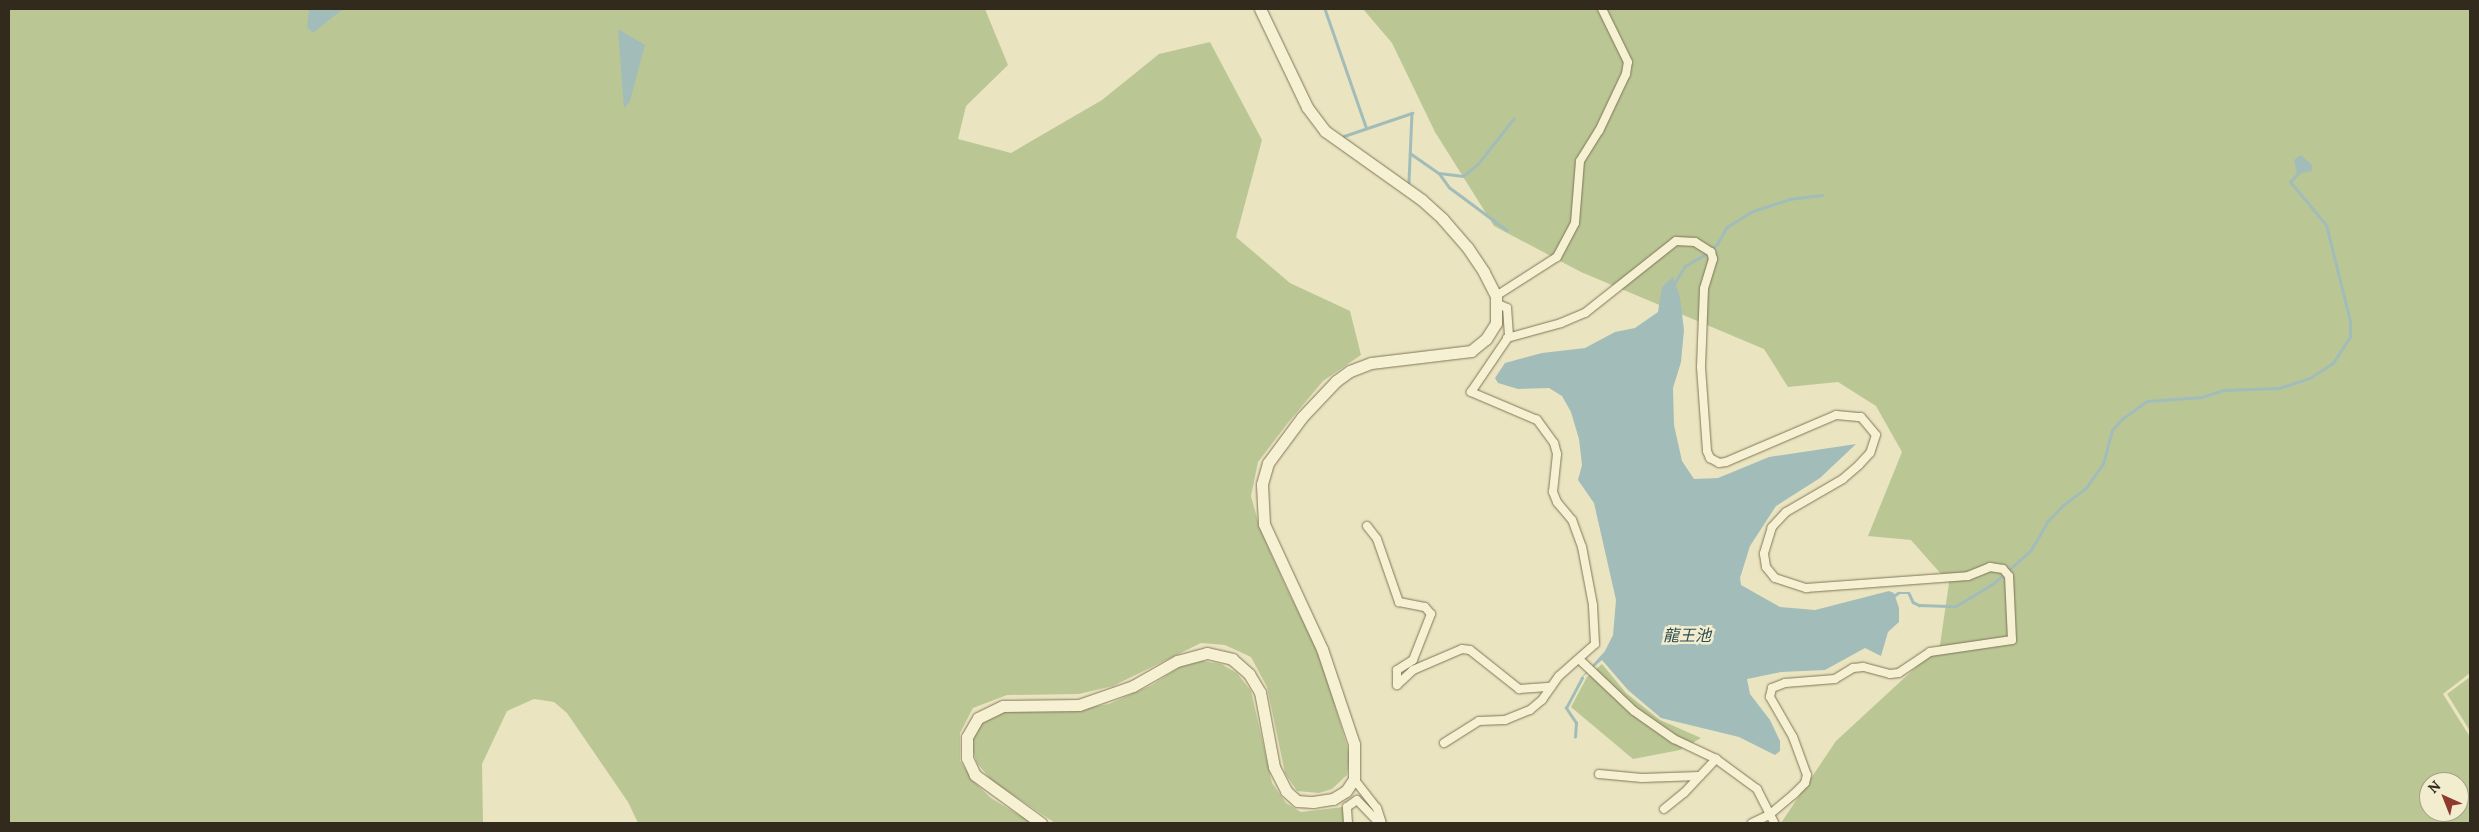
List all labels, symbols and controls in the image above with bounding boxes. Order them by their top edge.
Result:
water label: 龍王池 [1663,625,1711,645]
north arrow [2419,772,2469,822]
text: N [2424,777,2444,797]

